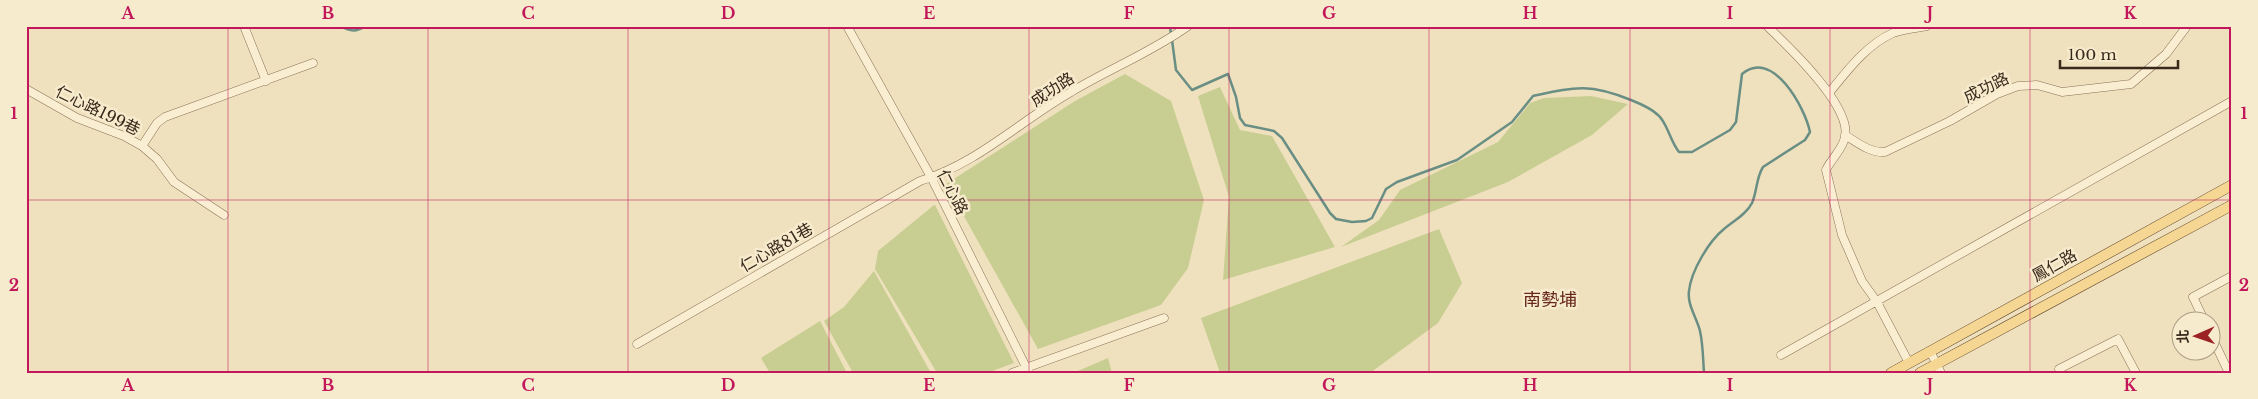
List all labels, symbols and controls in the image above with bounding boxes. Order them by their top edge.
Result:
text: A [121,3,136,23]
text: B [322,3,335,23]
text: C [521,3,535,23]
text: D [721,3,735,23]
text: E [923,3,935,23]
text: F [1123,3,1135,23]
text: G [1322,3,1336,23]
text: H [1522,3,1538,23]
text: I [1727,3,1734,23]
text: J [1924,3,1933,23]
text: K [2123,3,2137,23]
scale bar [2060,38,2178,70]
text: 100 m [2068,45,2117,64]
street label: 成功路 [1960,67,2012,107]
street label: 成功路 [1026,68,1078,110]
street label: 仁心路199巷 [52,81,144,139]
text: 1 [11,103,18,123]
text: 1 [2241,103,2248,123]
street label: 仁心路 [933,166,973,218]
street label: 仁心路81巷 [736,218,816,276]
street label: 鳳仁路 [2028,245,2080,285]
text: 2 [9,275,19,295]
text: 2 [2239,275,2249,295]
district label: 南勢埔 [1523,289,1577,311]
north arrow [2170,312,2220,362]
text: 北 [2174,329,2192,344]
text: A [121,375,136,395]
text: B [322,375,335,395]
text: C [521,375,535,395]
text: D [721,375,735,395]
text: E [923,375,935,395]
text: F [1123,375,1135,395]
text: G [1322,375,1336,395]
text: H [1522,375,1538,395]
text: I [1727,375,1734,395]
text: J [1924,375,1933,395]
text: K [2123,375,2137,395]

